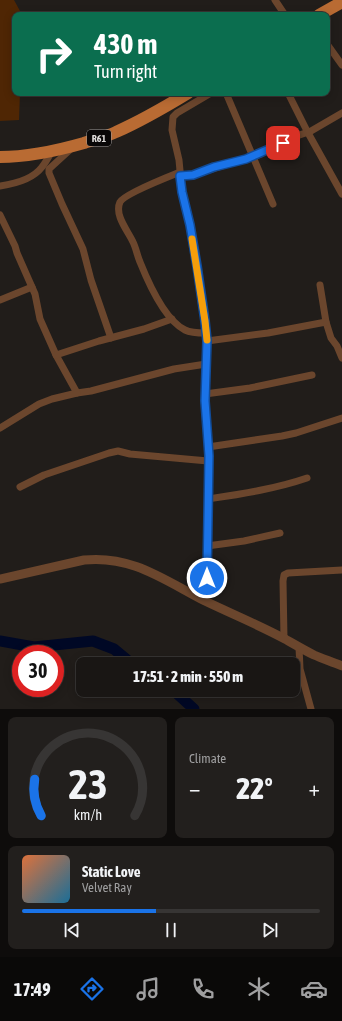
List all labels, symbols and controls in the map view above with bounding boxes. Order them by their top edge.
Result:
icon: right [28,28,80,80]
text: 430 m [94,28,157,60]
text: Turn right [94,61,157,82]
pin [266,126,300,160]
road number: R61 [87,130,111,146]
icon: arrive [272,132,294,154]
position arrow [186,557,228,599]
speed limit sign: 30 [12,645,64,697]
text: 17:51 · 2 min · 550 m [133,668,243,685]
text: Climate [189,751,226,766]
text: 23 [68,759,107,807]
text: 22° [236,771,273,805]
text: − [189,775,200,801]
text: + [309,775,320,801]
text: km/h [73,806,102,822]
text: Static Love [82,863,141,880]
text: Velvet Ray [82,880,132,895]
icon: previous [61,919,83,941]
icon: pause [160,919,182,941]
icon: next [259,919,281,941]
icon: directions [78,975,106,1003]
icon: music [134,975,162,1003]
icon: phone [189,975,217,1003]
icon: climate [245,975,273,1003]
icon: car [300,975,328,1003]
text: 17:49 [14,979,51,1000]

